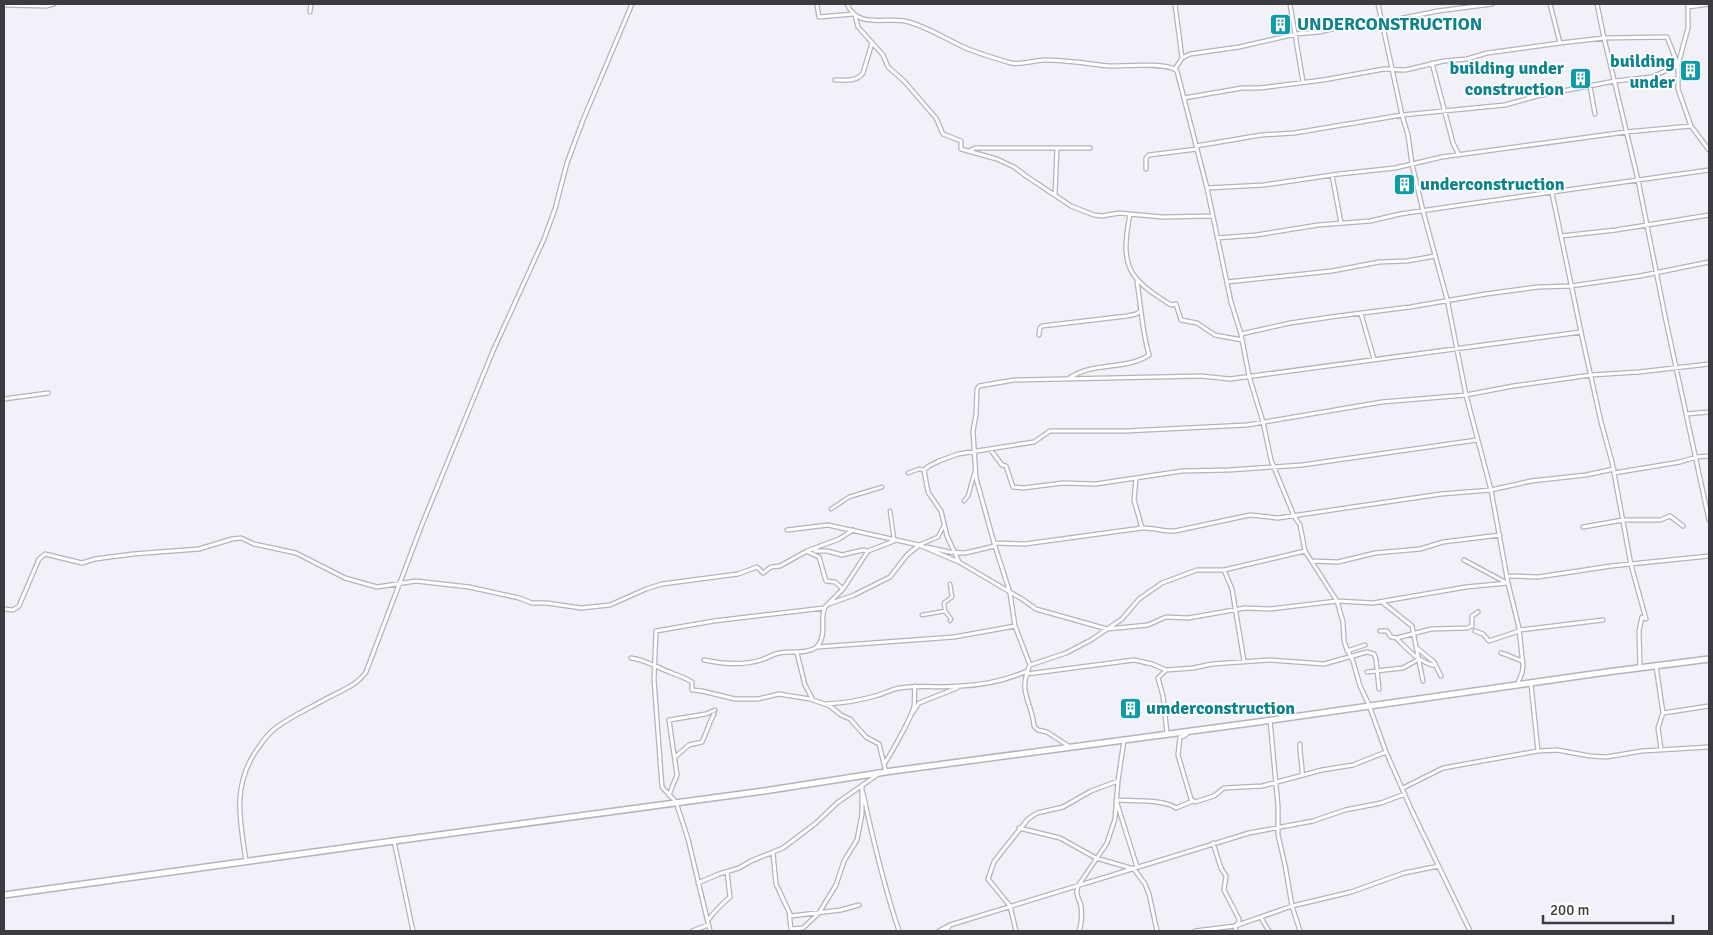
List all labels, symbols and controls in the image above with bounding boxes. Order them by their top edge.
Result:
building icon: UNDERCONSTRUCTION [1269,12,1293,36]
place label: UNDERCONSTRUCTION [1297,13,1482,35]
place label: building under [1610,50,1676,93]
place label: building under construction [1450,57,1565,100]
building icon: building under [1679,59,1703,83]
building icon: building under construction [1568,66,1592,90]
building icon: underconstruction [1392,172,1416,196]
place label: underconstruction [1420,173,1565,195]
building icon: umderconstruction [1118,696,1142,720]
place label: umderconstruction [1146,697,1295,719]
scale bar [1543,892,1673,924]
text: 200 m [1550,901,1590,919]

